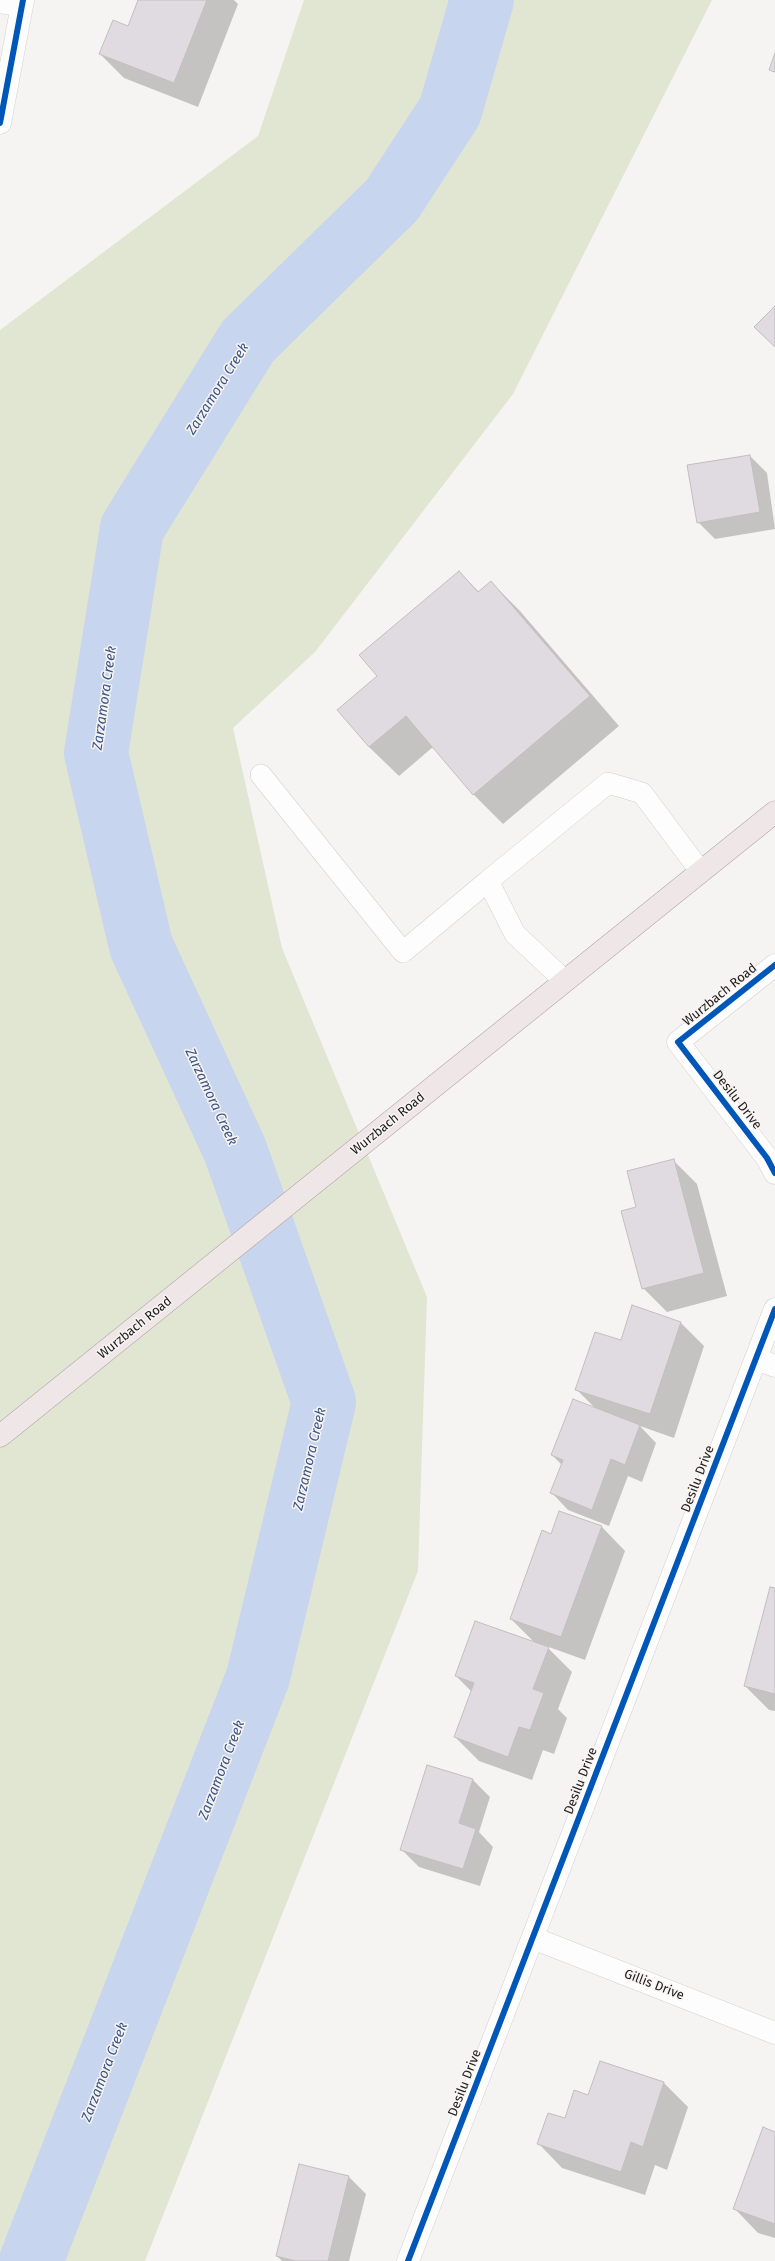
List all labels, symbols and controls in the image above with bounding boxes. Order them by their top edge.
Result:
water label: Zarzamora Creek [183,340,253,438]
water label: Zarzamora Creek [89,645,121,751]
street label: Wurzbach Road [680,960,760,1030]
water label: Zarzamora Creek [181,1046,241,1148]
street label: Desilu Drive [709,1067,765,1133]
street label: Wurzbach Road [348,1089,428,1159]
street label: Wurzbach Road [95,1293,175,1363]
water label: Zarzamora Creek [290,1406,330,1512]
street label: Desilu Drive [678,1443,718,1515]
water label: Zarzamora Creek [195,1718,249,1822]
street label: Desilu Drive [561,1745,601,1817]
street label: Gillis Drive [622,1966,686,2004]
water label: Zarzamora Creek [78,2020,132,2124]
street label: Desilu Drive [445,2047,485,2119]

